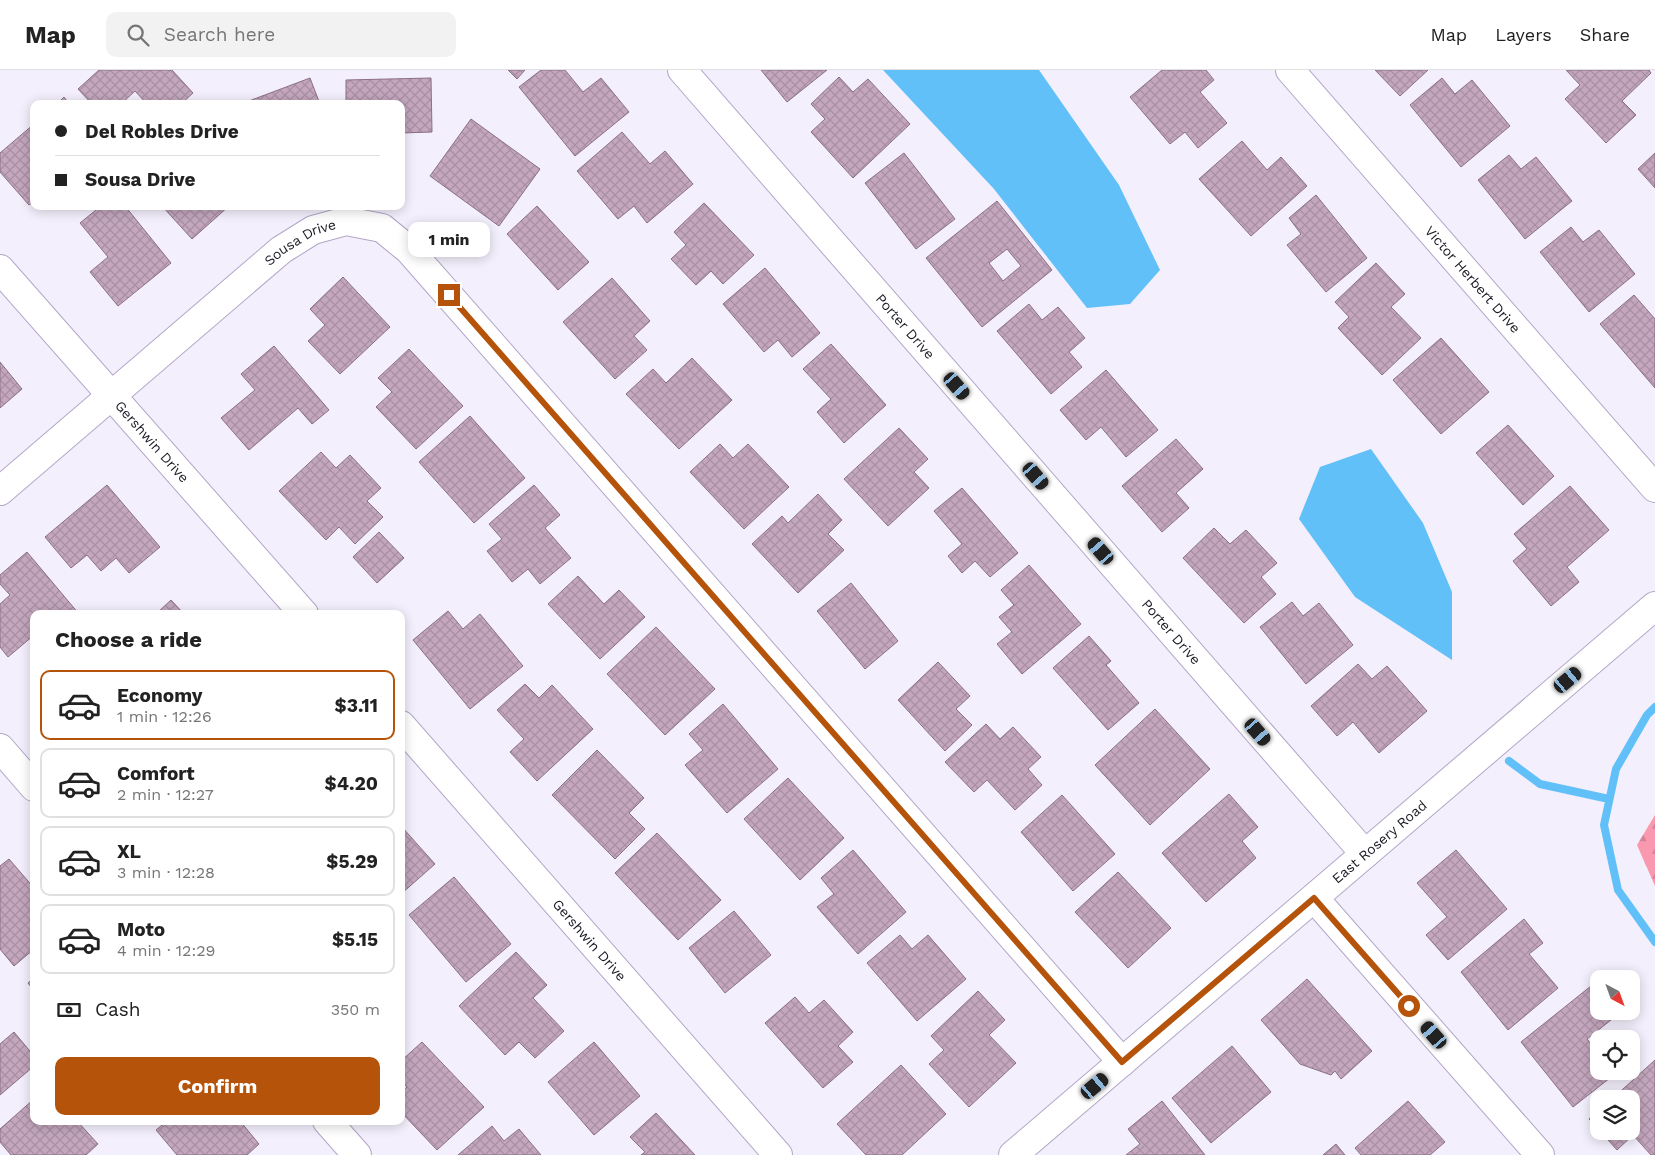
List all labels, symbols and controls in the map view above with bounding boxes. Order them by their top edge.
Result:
search box [106,12,456,57]
text: Map [25,21,76,49]
icon: search [124,21,152,49]
text: Search here [164,23,275,46]
text: Map [1430,24,1467,45]
text: Layers [1495,24,1552,45]
text: Share [1580,24,1630,45]
text: Del Robles Drive [85,120,239,143]
text: Sousa Drive [85,168,196,191]
street label: Sousa Drive [261,216,338,269]
callout: 1 min [408,222,490,258]
street label: Victor Herbert Drive [1422,223,1524,336]
text: 1 min [428,230,470,249]
route end [438,284,460,306]
street label: Porter Drive [873,291,938,362]
car [941,370,972,402]
street label: Gershwin Drive [112,398,192,486]
car [1020,460,1051,492]
car [1085,535,1116,567]
street label: Porter Drive [1139,596,1204,668]
text: Choose a ride [55,627,202,652]
car [1551,665,1584,695]
icon: car [57,683,102,728]
text: Economy [117,684,202,707]
text: $3.11 [335,694,378,717]
text: 1 min · 12:26 [117,707,212,726]
car [1242,716,1273,748]
icon: car [57,761,102,806]
text: Comfort [117,762,195,785]
text: $4.20 [325,772,378,795]
text: 2 min · 12:27 [117,785,214,804]
street label: East Rosery Road [1329,797,1430,887]
icon: car [57,839,102,884]
text: XL [117,840,141,863]
text: $5.29 [326,850,378,873]
text: 3 min · 12:28 [117,863,215,882]
street label: Gershwin Drive [549,896,630,984]
icon: car [57,917,102,962]
text: Moto [117,918,165,941]
text: $5.15 [332,928,378,951]
text: 4 min · 12:29 [117,941,215,960]
north arrow [1590,970,1640,1020]
map controls [1590,970,1640,1140]
route start [1398,995,1420,1017]
icon: cash [55,996,83,1024]
text: Cash [95,998,141,1021]
text: 350 m [331,1000,380,1019]
car [1418,1019,1449,1051]
button: locate [1590,1030,1640,1080]
button: Confirm [55,1057,380,1115]
car [1078,1071,1111,1101]
button: layers [1590,1090,1640,1140]

